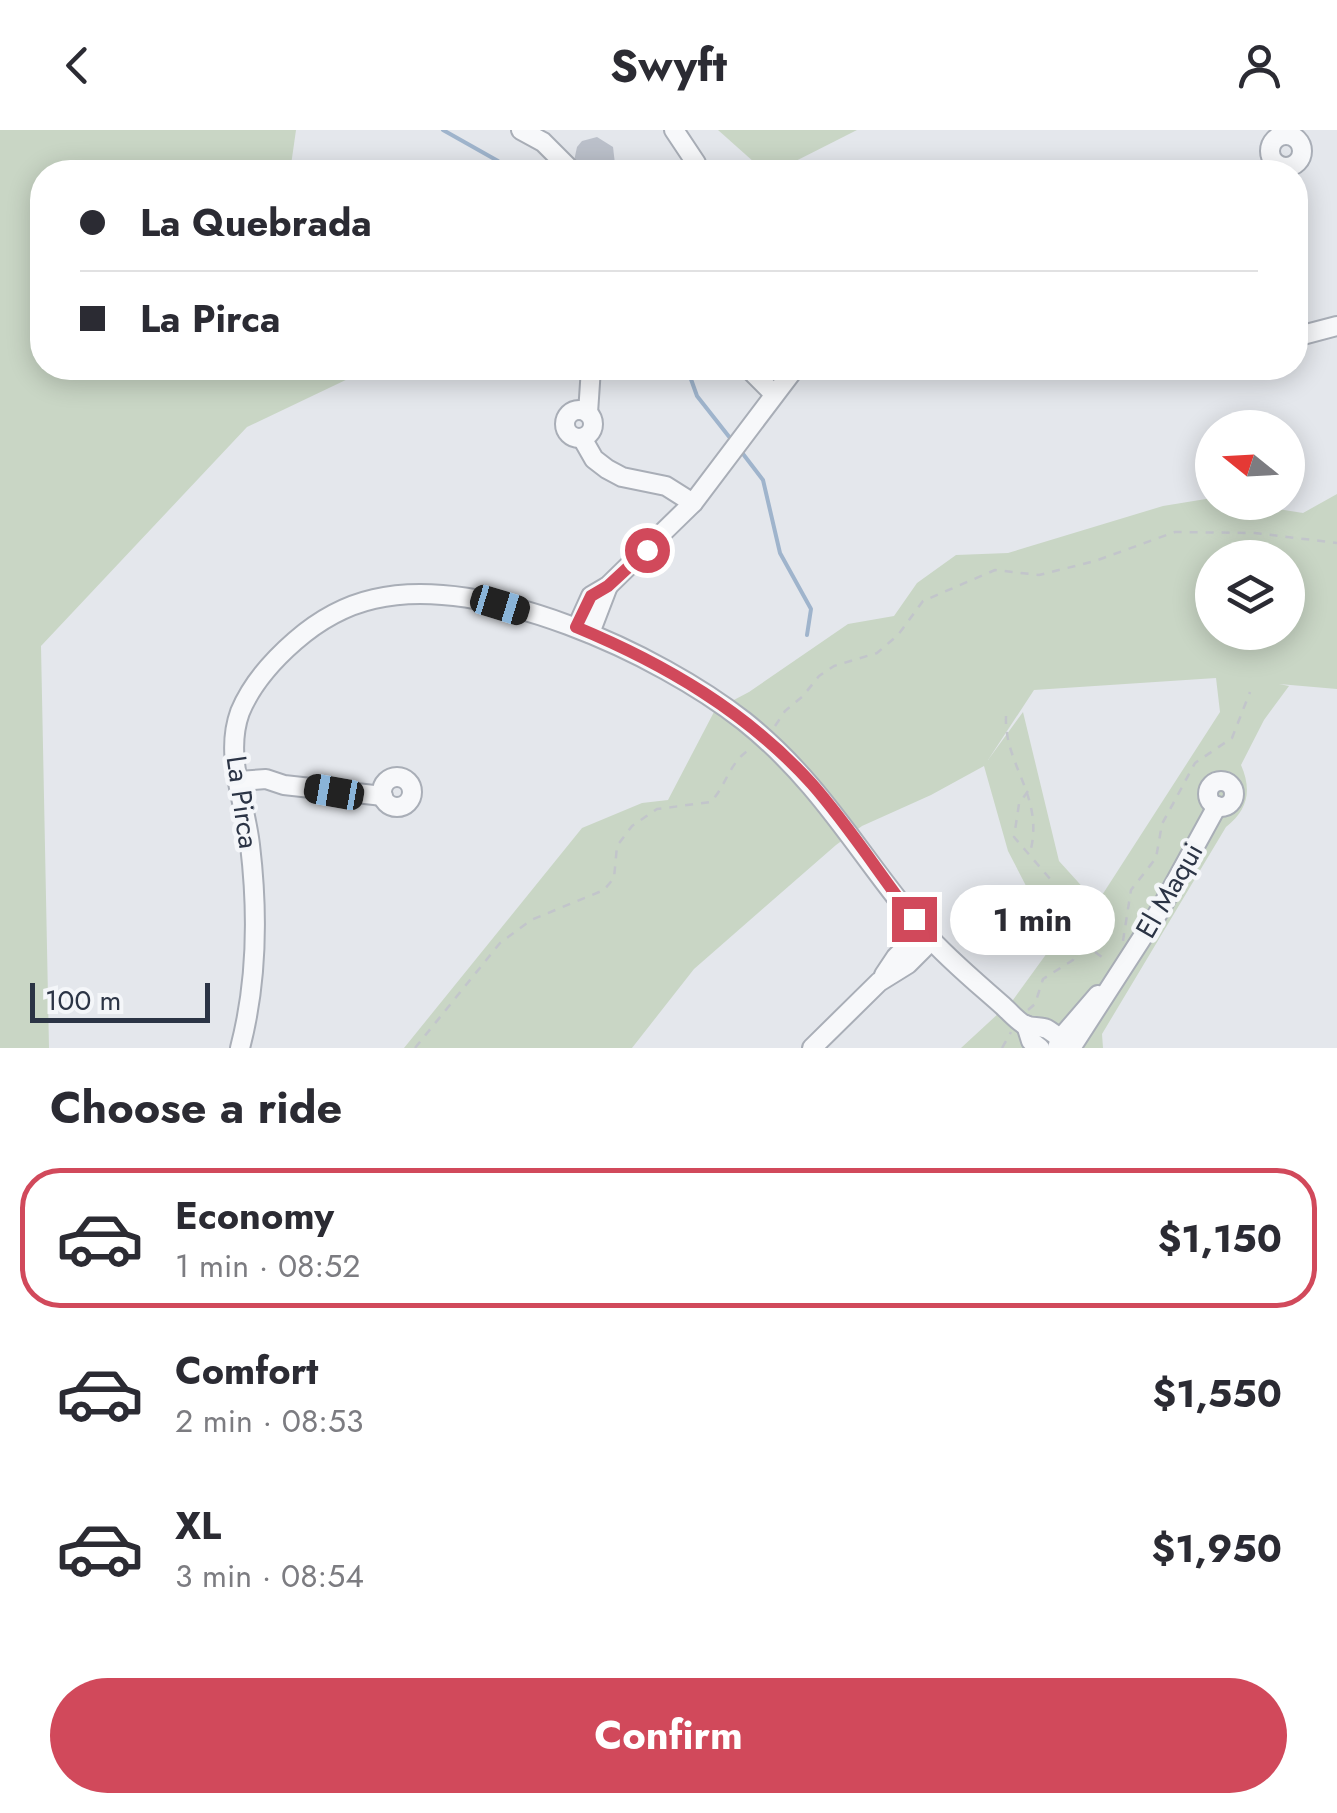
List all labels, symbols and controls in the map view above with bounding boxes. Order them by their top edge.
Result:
text: Swyft [610,33,727,98]
icon: back [50,38,105,93]
icon: person [1232,38,1287,93]
text: La Quebrada [140,195,372,250]
text: La Pirca [140,291,280,346]
north arrow [1195,410,1305,520]
map controls [1195,410,1305,650]
route start [625,528,670,573]
button: layers [1195,540,1305,650]
car [467,582,533,628]
street label: La Pirca [216,753,269,851]
car [302,772,366,812]
street label: El Maqui [1126,835,1213,946]
callout: 1 min [949,884,1114,954]
route end [892,897,937,942]
text: 1 min [993,897,1072,943]
scale bar [30,978,210,1023]
text: 100 m [45,980,121,1021]
text: Choose a ride [50,1075,342,1140]
text: Economy [175,1188,334,1243]
icon: car [55,1193,145,1283]
text: $1,150 [1158,1211,1282,1266]
text: 1 min · 08:52 [175,1243,360,1289]
text: Comfort [175,1343,318,1398]
icon: car [55,1348,145,1438]
text: $1,550 [1153,1366,1282,1421]
text: 2 min · 08:53 [175,1398,363,1444]
text: XL [175,1498,221,1553]
icon: car [55,1503,145,1593]
text: $1,950 [1152,1521,1282,1576]
text: 3 min · 08:54 [175,1553,364,1599]
button: Confirm [50,1678,1287,1793]

